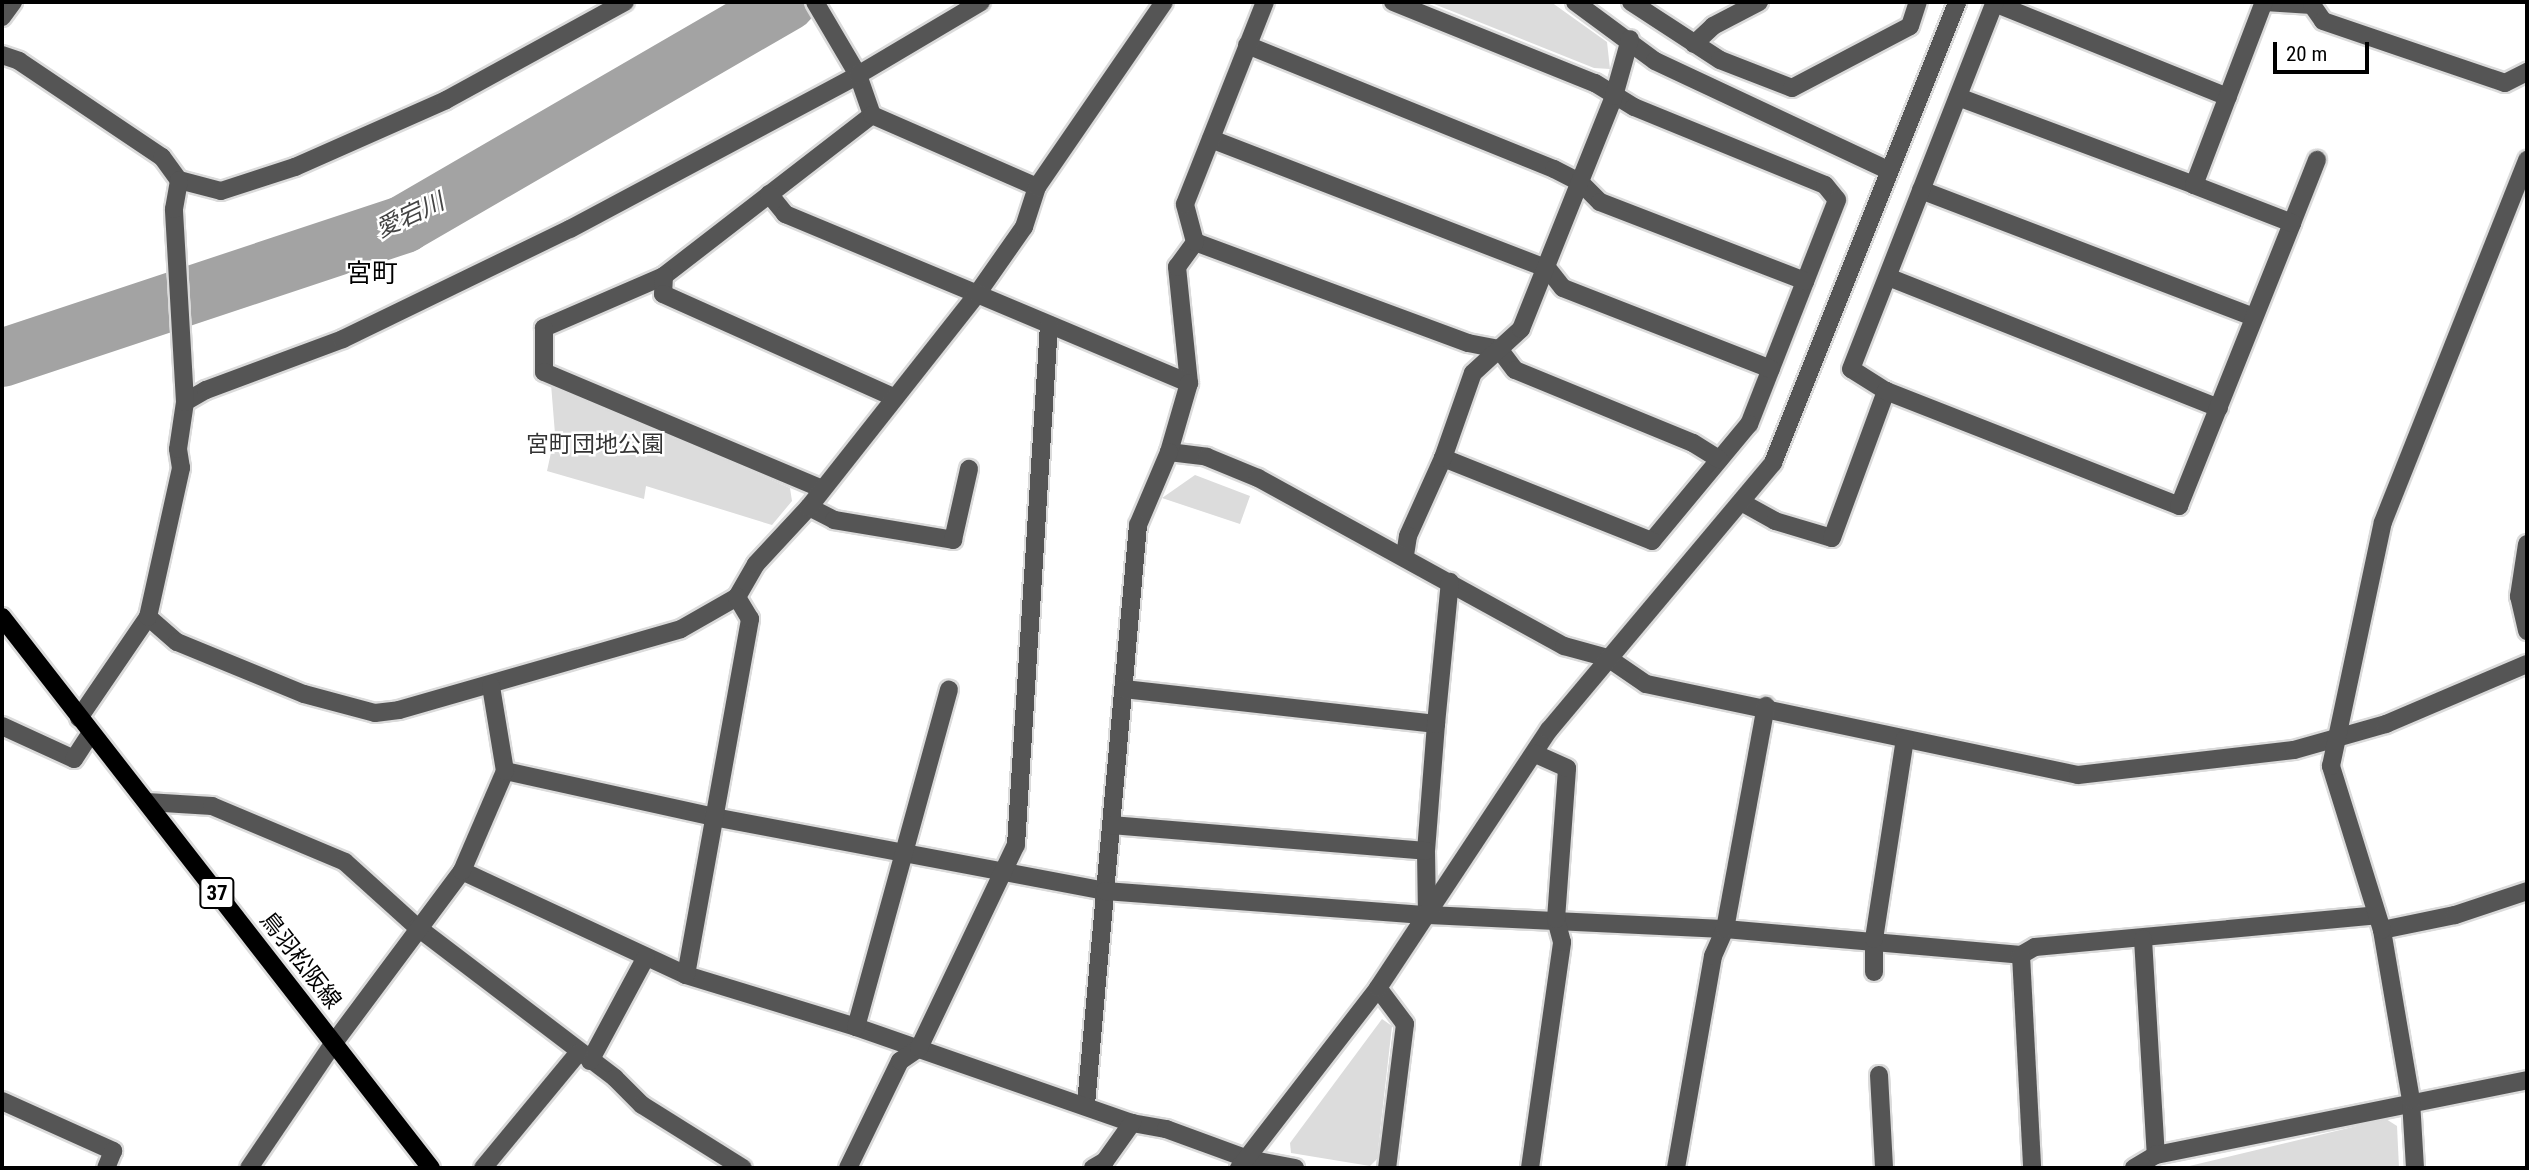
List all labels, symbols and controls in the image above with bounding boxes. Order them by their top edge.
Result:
scale bar [2277,28,2373,72]
text: 20 m [2286,42,2327,66]
water label: 愛宕川 [371,188,449,244]
district label: 宮町 [346,258,398,290]
park label: 宮町団地公園 [526,431,664,459]
road number: 37 [198,876,236,910]
street label: 鳥羽松阪線 [254,907,346,1015]

